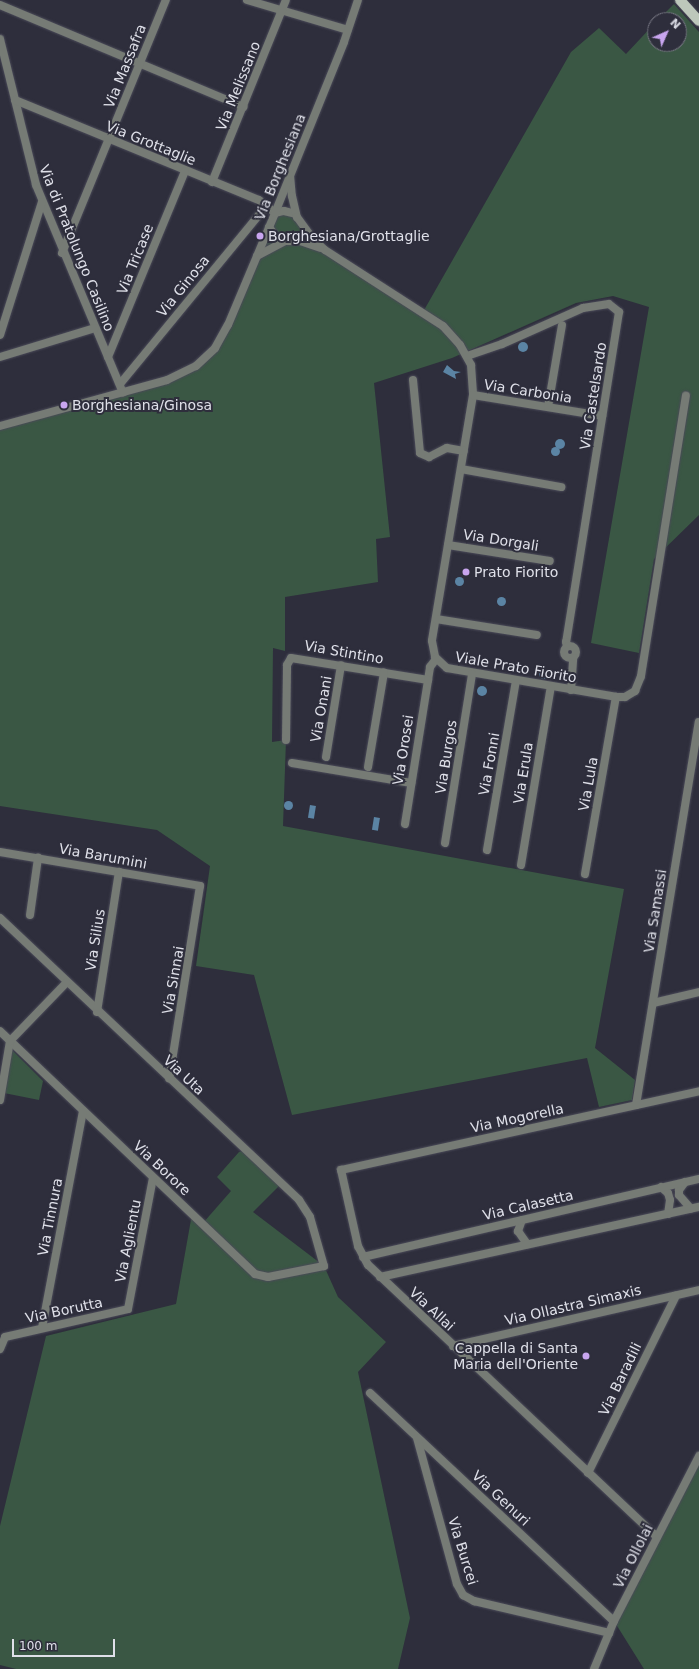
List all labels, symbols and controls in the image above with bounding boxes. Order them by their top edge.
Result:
north arrow [647,12,687,52]
text: N [667,16,683,32]
street label: Via Massafra [100,21,150,111]
street label: Via Melissano [212,39,264,133]
street label: Via Borghesiana [251,111,309,223]
street label: Via Grottaglie [103,117,199,169]
street label: Via di Pratolungo Casilino [36,162,118,334]
street label: Via Tricase [113,221,157,297]
place label: Borghesiana/Grottaglie [268,228,430,244]
marker: Borghesiana/Grottaglie [255,231,265,241]
street label: Via Ginosa [153,252,213,320]
street label: Via Castelsardo [576,341,610,451]
street label: Via Carbonia [483,376,573,406]
place label: Borghesiana/Ginosa [72,397,212,413]
marker: Borghesiana/Ginosa [59,400,69,410]
street label: Via Dorgali [462,526,540,554]
place label: Prato Fiorito [474,564,558,580]
marker: Prato Fiorito [461,567,471,577]
street label: Via Stintino [303,637,385,667]
street label: Viale Prato Fiorito [454,648,578,686]
street label: Via Onani [307,674,335,744]
street label: Via Orosei [389,714,417,786]
street label: Via Burgos [432,719,460,795]
street label: Via Fonni [475,731,503,797]
street label: Via Erula [510,741,536,805]
street label: Via Lula [575,755,601,813]
street label: Via Barumini [58,840,148,872]
street label: Via Samassi [640,868,670,954]
street label: Via Silius [82,908,108,972]
street label: Via Sinnai [159,944,187,1016]
street label: Via Uta [160,1052,208,1098]
street label: Via Mogorella [469,1100,565,1136]
street label: Via Borore [130,1137,194,1199]
street label: Via Tinnura [34,1177,66,1257]
street label: Via Calasetta [481,1186,575,1224]
street label: Via Aglientu [112,1198,144,1284]
street label: Via Ollastra Simaxis [503,1281,643,1329]
street label: Via Allai [406,1284,458,1334]
street label: Via Borutta [24,1294,104,1326]
place label: Cappella di Santa Maria dell'Oriente [453,1340,578,1372]
street label: Via Baradili [595,1340,645,1418]
marker: Cappella di Santa Maria dell'Oriente [581,1351,591,1361]
street label: Via Genuri [469,1467,533,1529]
street label: Via Burcei [445,1515,481,1587]
street label: Via Ollolai [610,1521,656,1591]
scale bar [14,1631,117,1657]
text: 100 m [19,1639,57,1653]

